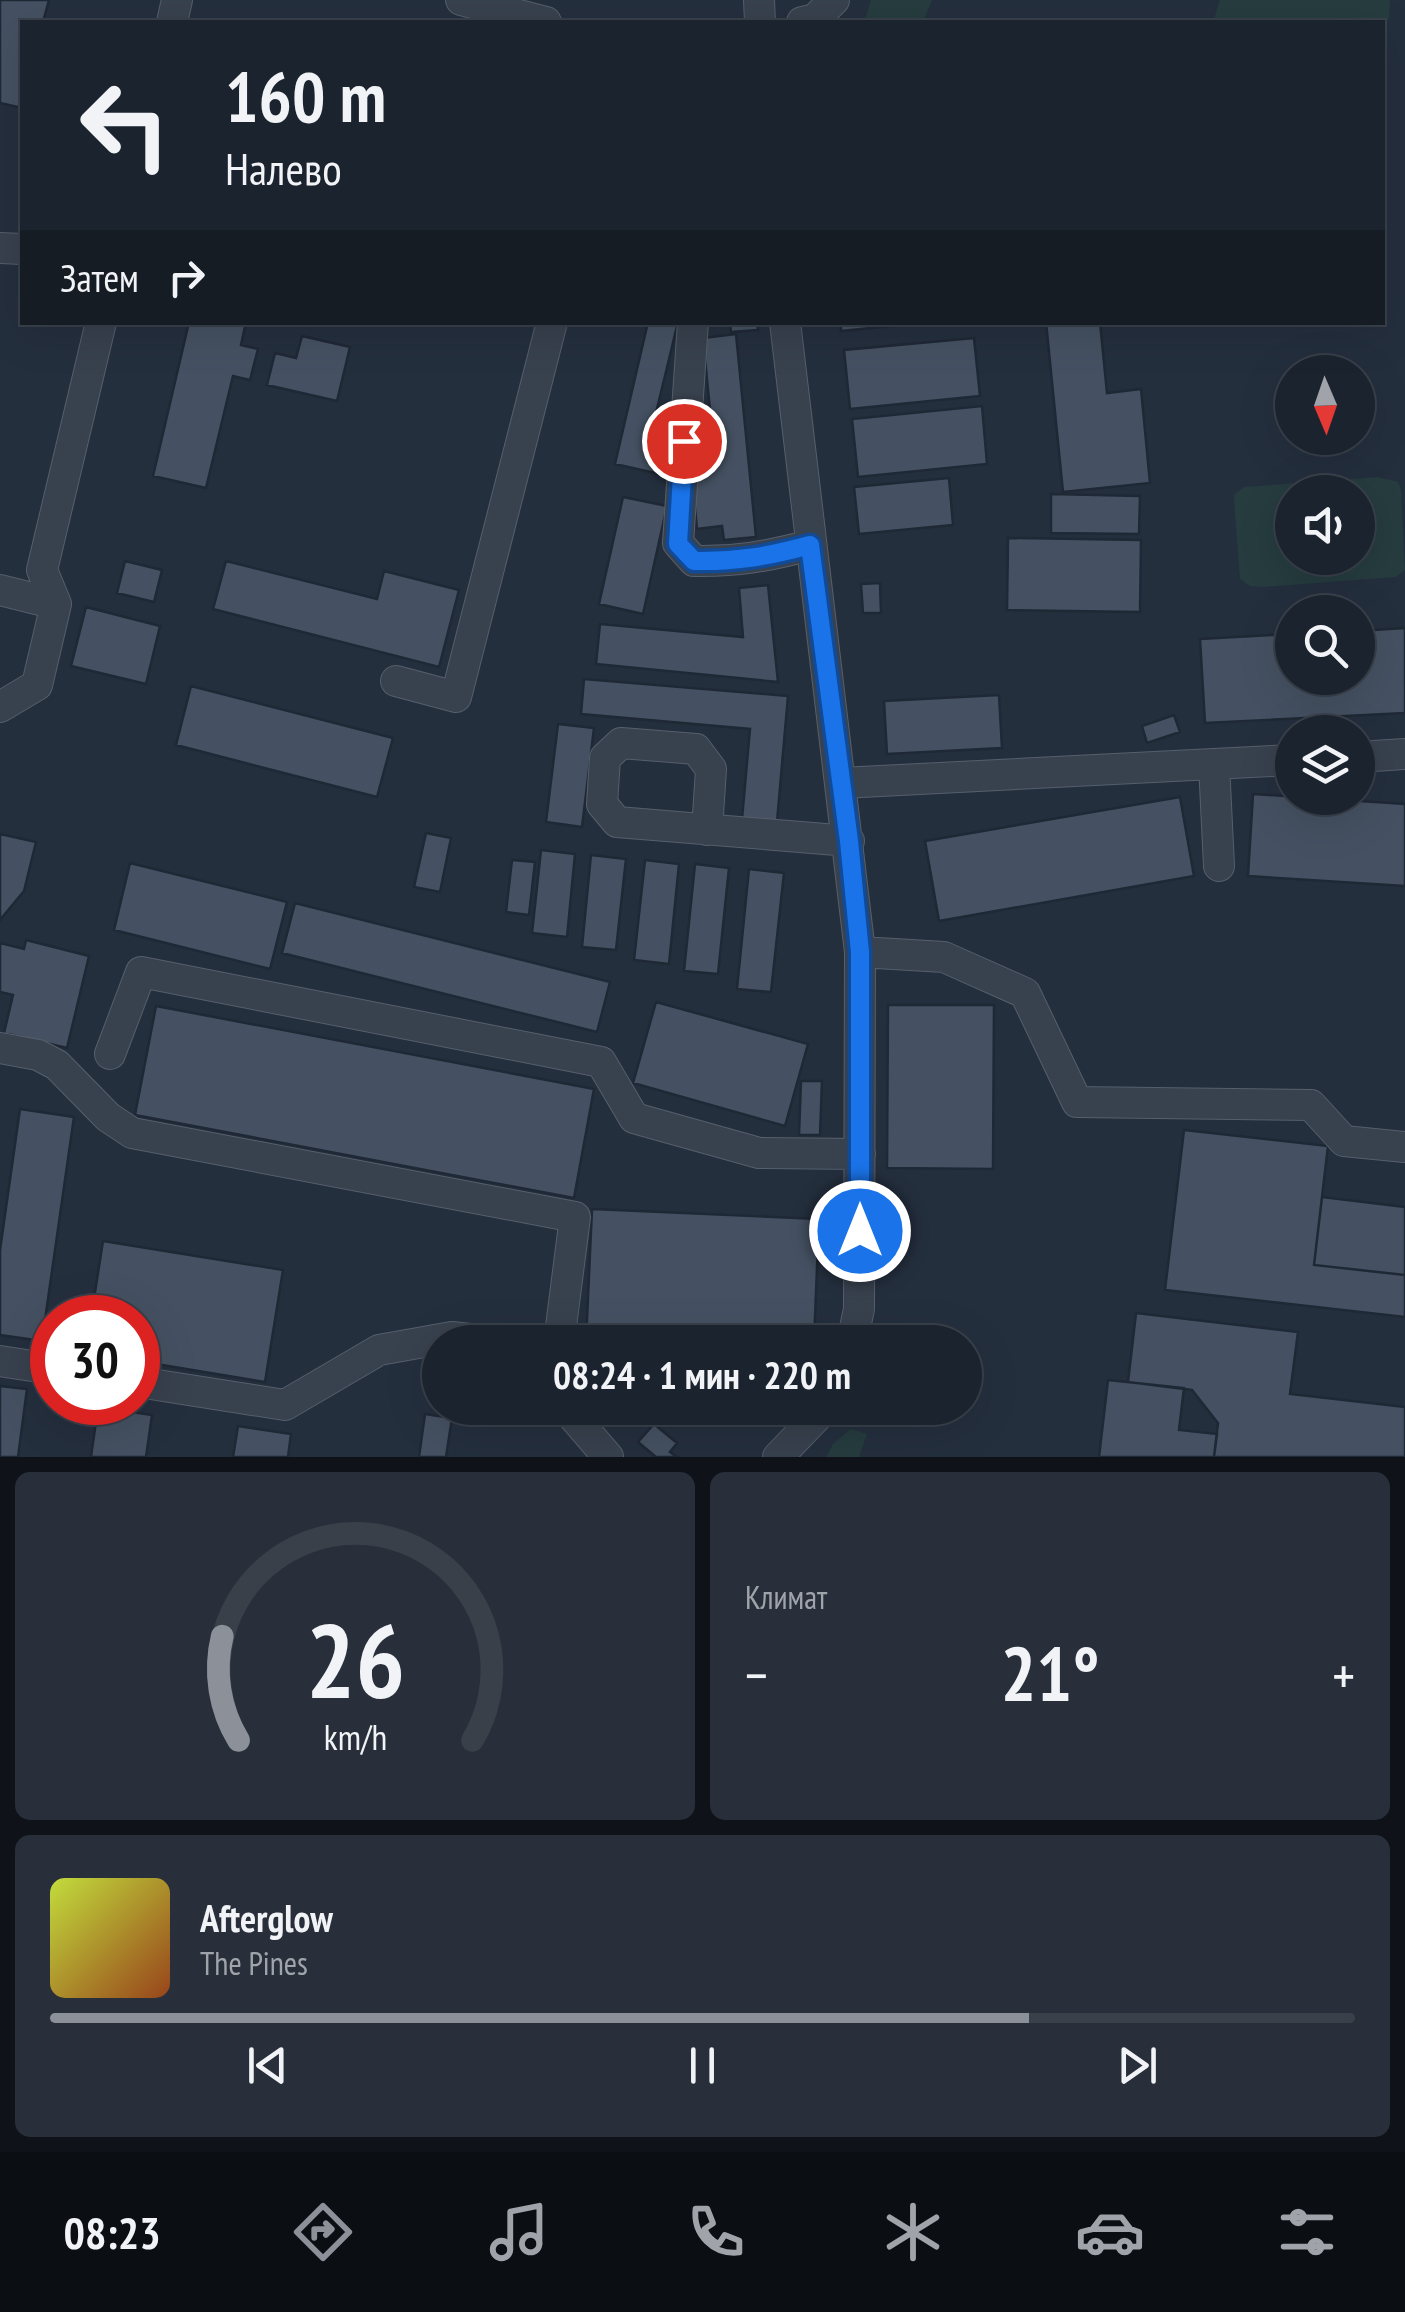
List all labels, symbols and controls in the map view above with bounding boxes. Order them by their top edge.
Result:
text: 160 m [225,51,386,141]
icon: left [60,60,190,190]
text: Налево [225,139,342,197]
icon: right [159,250,214,305]
text: Затем [60,253,139,302]
north arrow [1275,355,1375,455]
map controls [1275,355,1375,815]
pin [642,399,727,484]
icon: arrive [657,414,712,469]
button: sound [1275,475,1375,575]
button: search [1275,595,1375,695]
button: layers [1275,715,1375,815]
position arrow [808,1179,912,1283]
speed limit sign: 30 [30,1295,160,1425]
text: 08:24 · 1 мин · 220 m [553,1350,851,1399]
text: Климат [745,1576,827,1618]
text: 26 [305,1592,405,1727]
text: 21° [1000,1625,1100,1722]
text: − [745,1639,768,1710]
text: + [1332,1639,1355,1710]
text: km/h [323,1714,387,1760]
text: Afterglow [200,1893,333,1942]
text: The Pines [200,1942,308,1984]
icon: previous [240,2038,295,2093]
icon: pause [675,2038,730,2093]
icon: next [1110,2038,1165,2093]
icon: directions [288,2197,358,2267]
icon: music [484,2197,554,2267]
icon: phone [681,2197,751,2267]
icon: climate [878,2197,948,2267]
icon: car [1075,2197,1145,2267]
icon: filters [1272,2197,1342,2267]
text: 08:23 [63,2203,161,2261]

